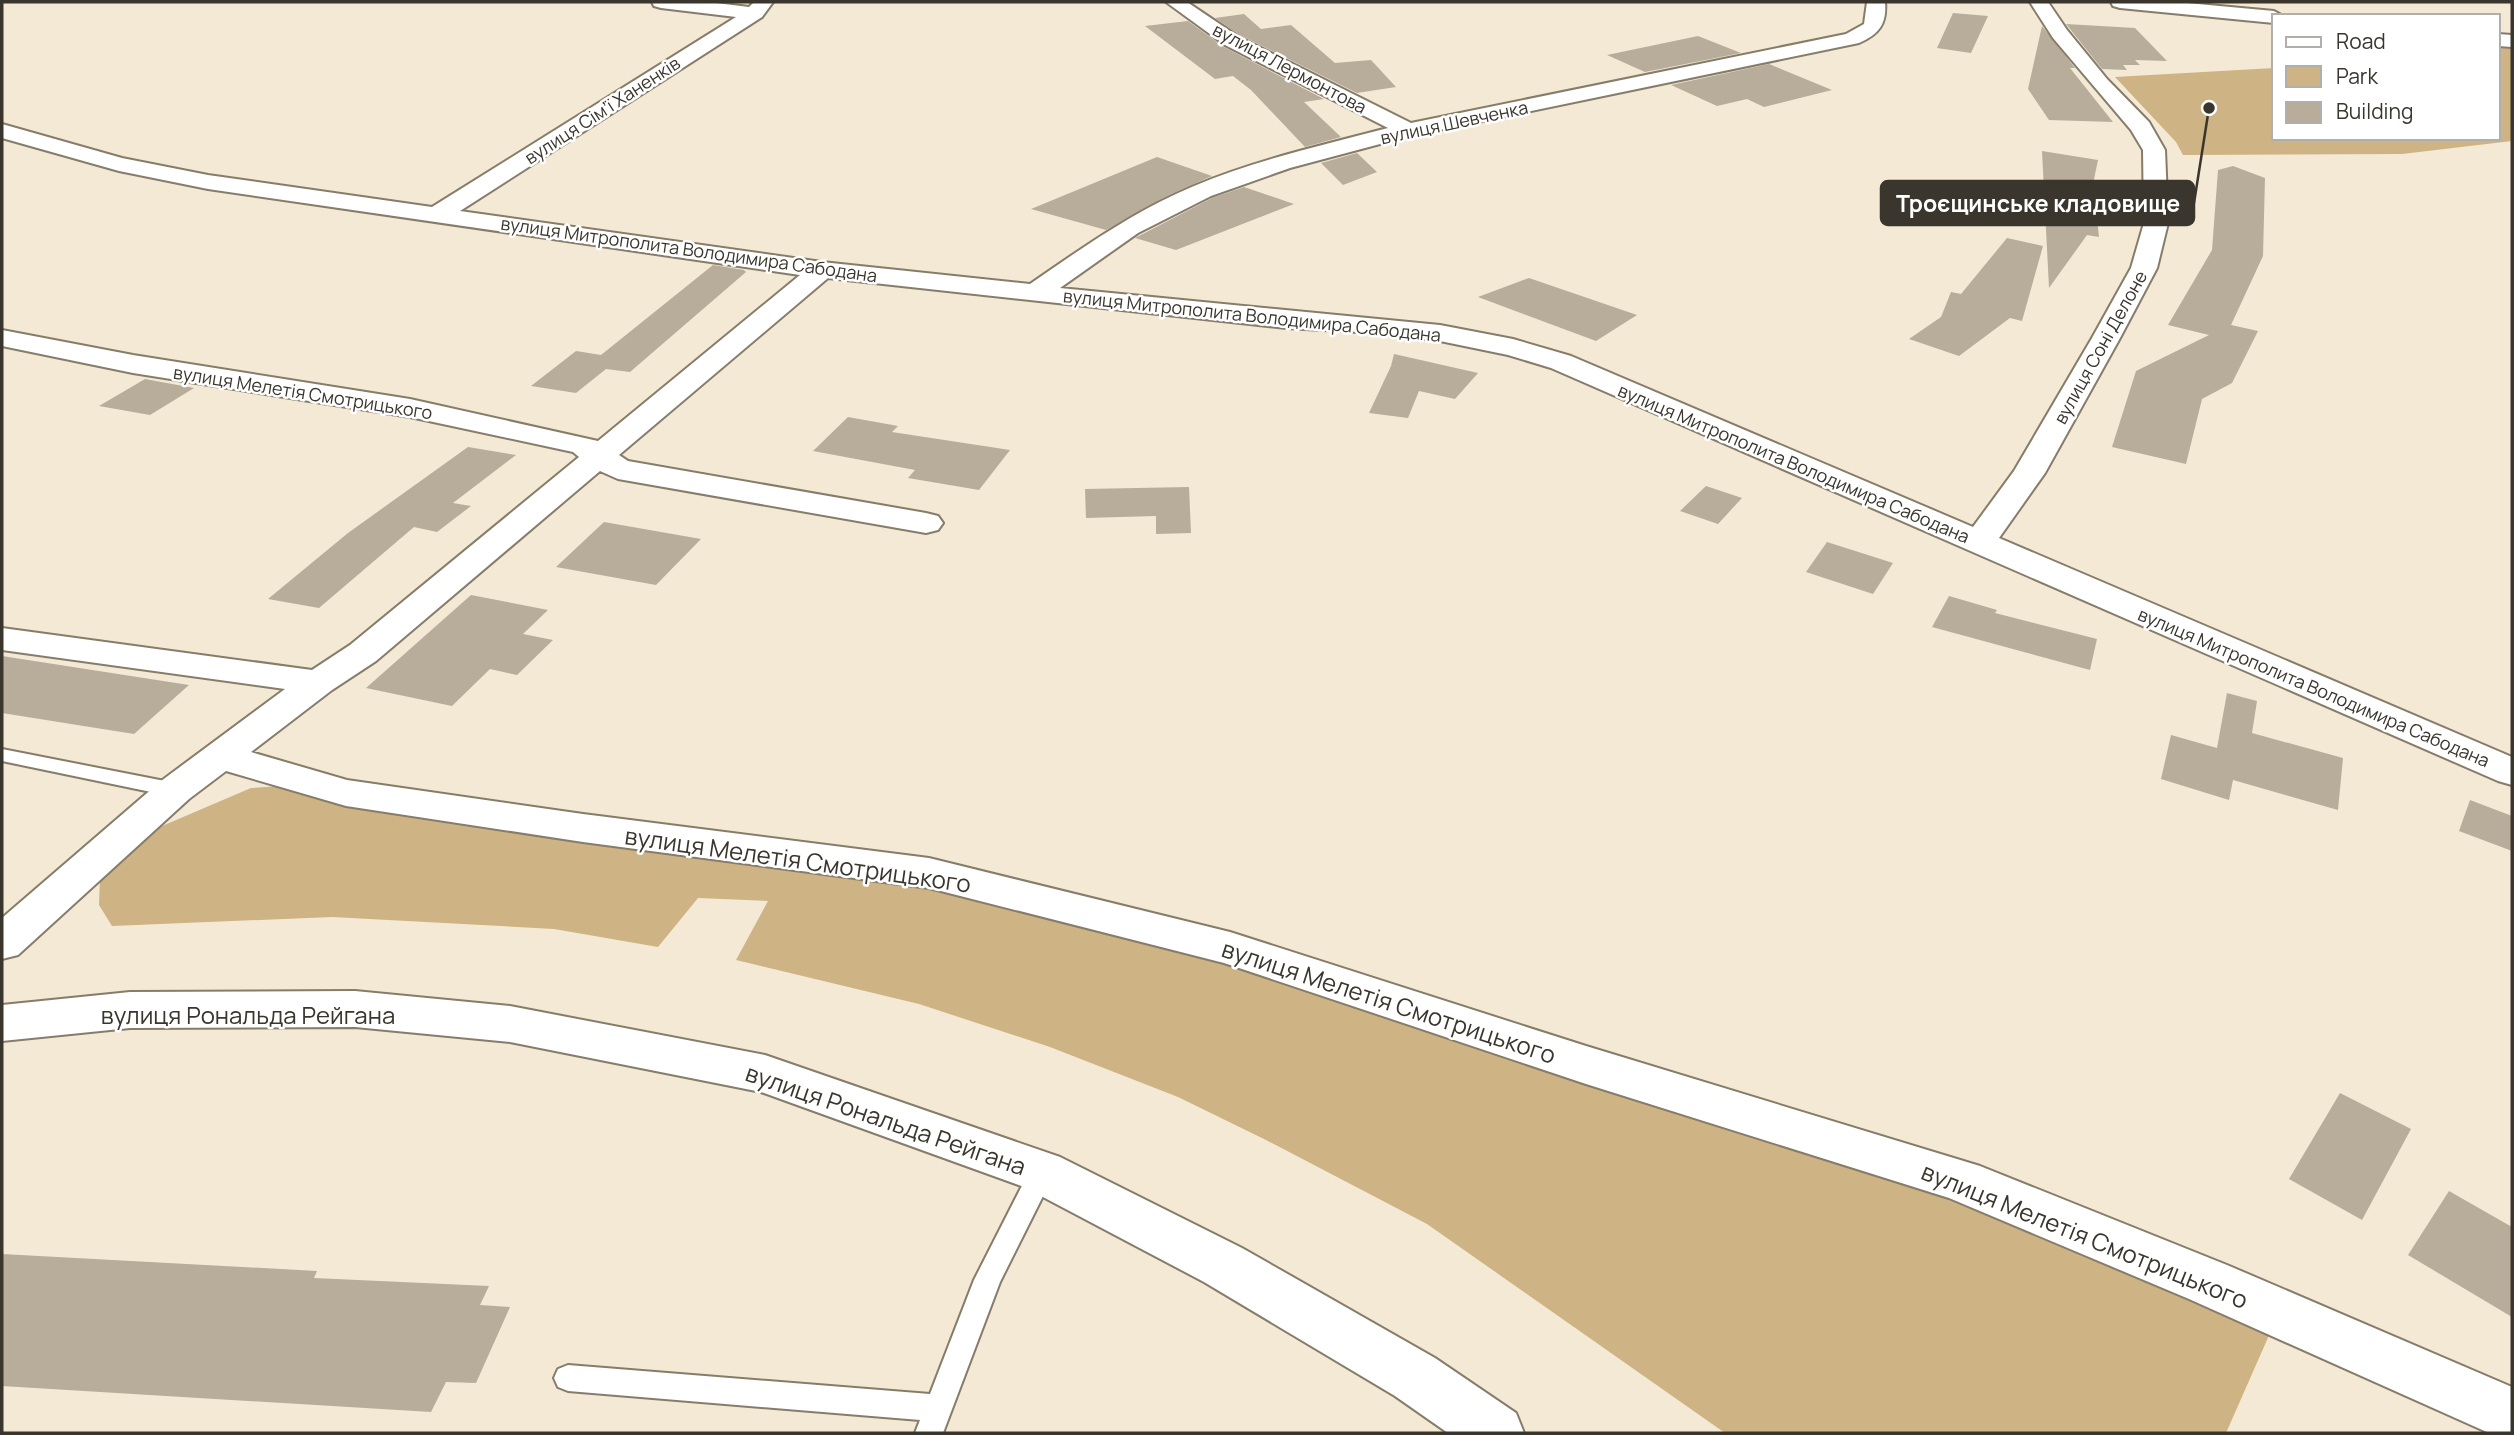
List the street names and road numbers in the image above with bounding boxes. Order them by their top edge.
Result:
street label: вулиця Лермонтова [1209,17,1371,119]
street label: вулиця Сімʼї Ханенків [520,50,685,169]
street label: вулиця Шевченка [1378,95,1530,149]
street label: вулиця Митрополита Володимира Сабодана [499,211,879,287]
street label: вулиця Соні Делоне [2048,266,2152,428]
street label: вулиця Митрополита Володимира Сабодана [1062,283,1442,347]
street label: вулиця Мелетія Смотрицького [172,360,434,424]
street label: вулиця Митрополита Володимира Сабодана [1615,378,1973,548]
street label: вулиця Митрополита Володимира Сабодана [2135,602,2493,772]
street label: вулиця Мелетія Смотрицького [623,818,973,900]
street label: вулиця Мелетія Смотрицького [1218,931,1560,1071]
street label: вулиця Рональда Рейгана [101,998,395,1031]
street label: вулиця Рональда Рейгана [741,1055,1031,1183]
street label: вулиця Мелетія Смотрицького [1917,1154,2253,1316]

